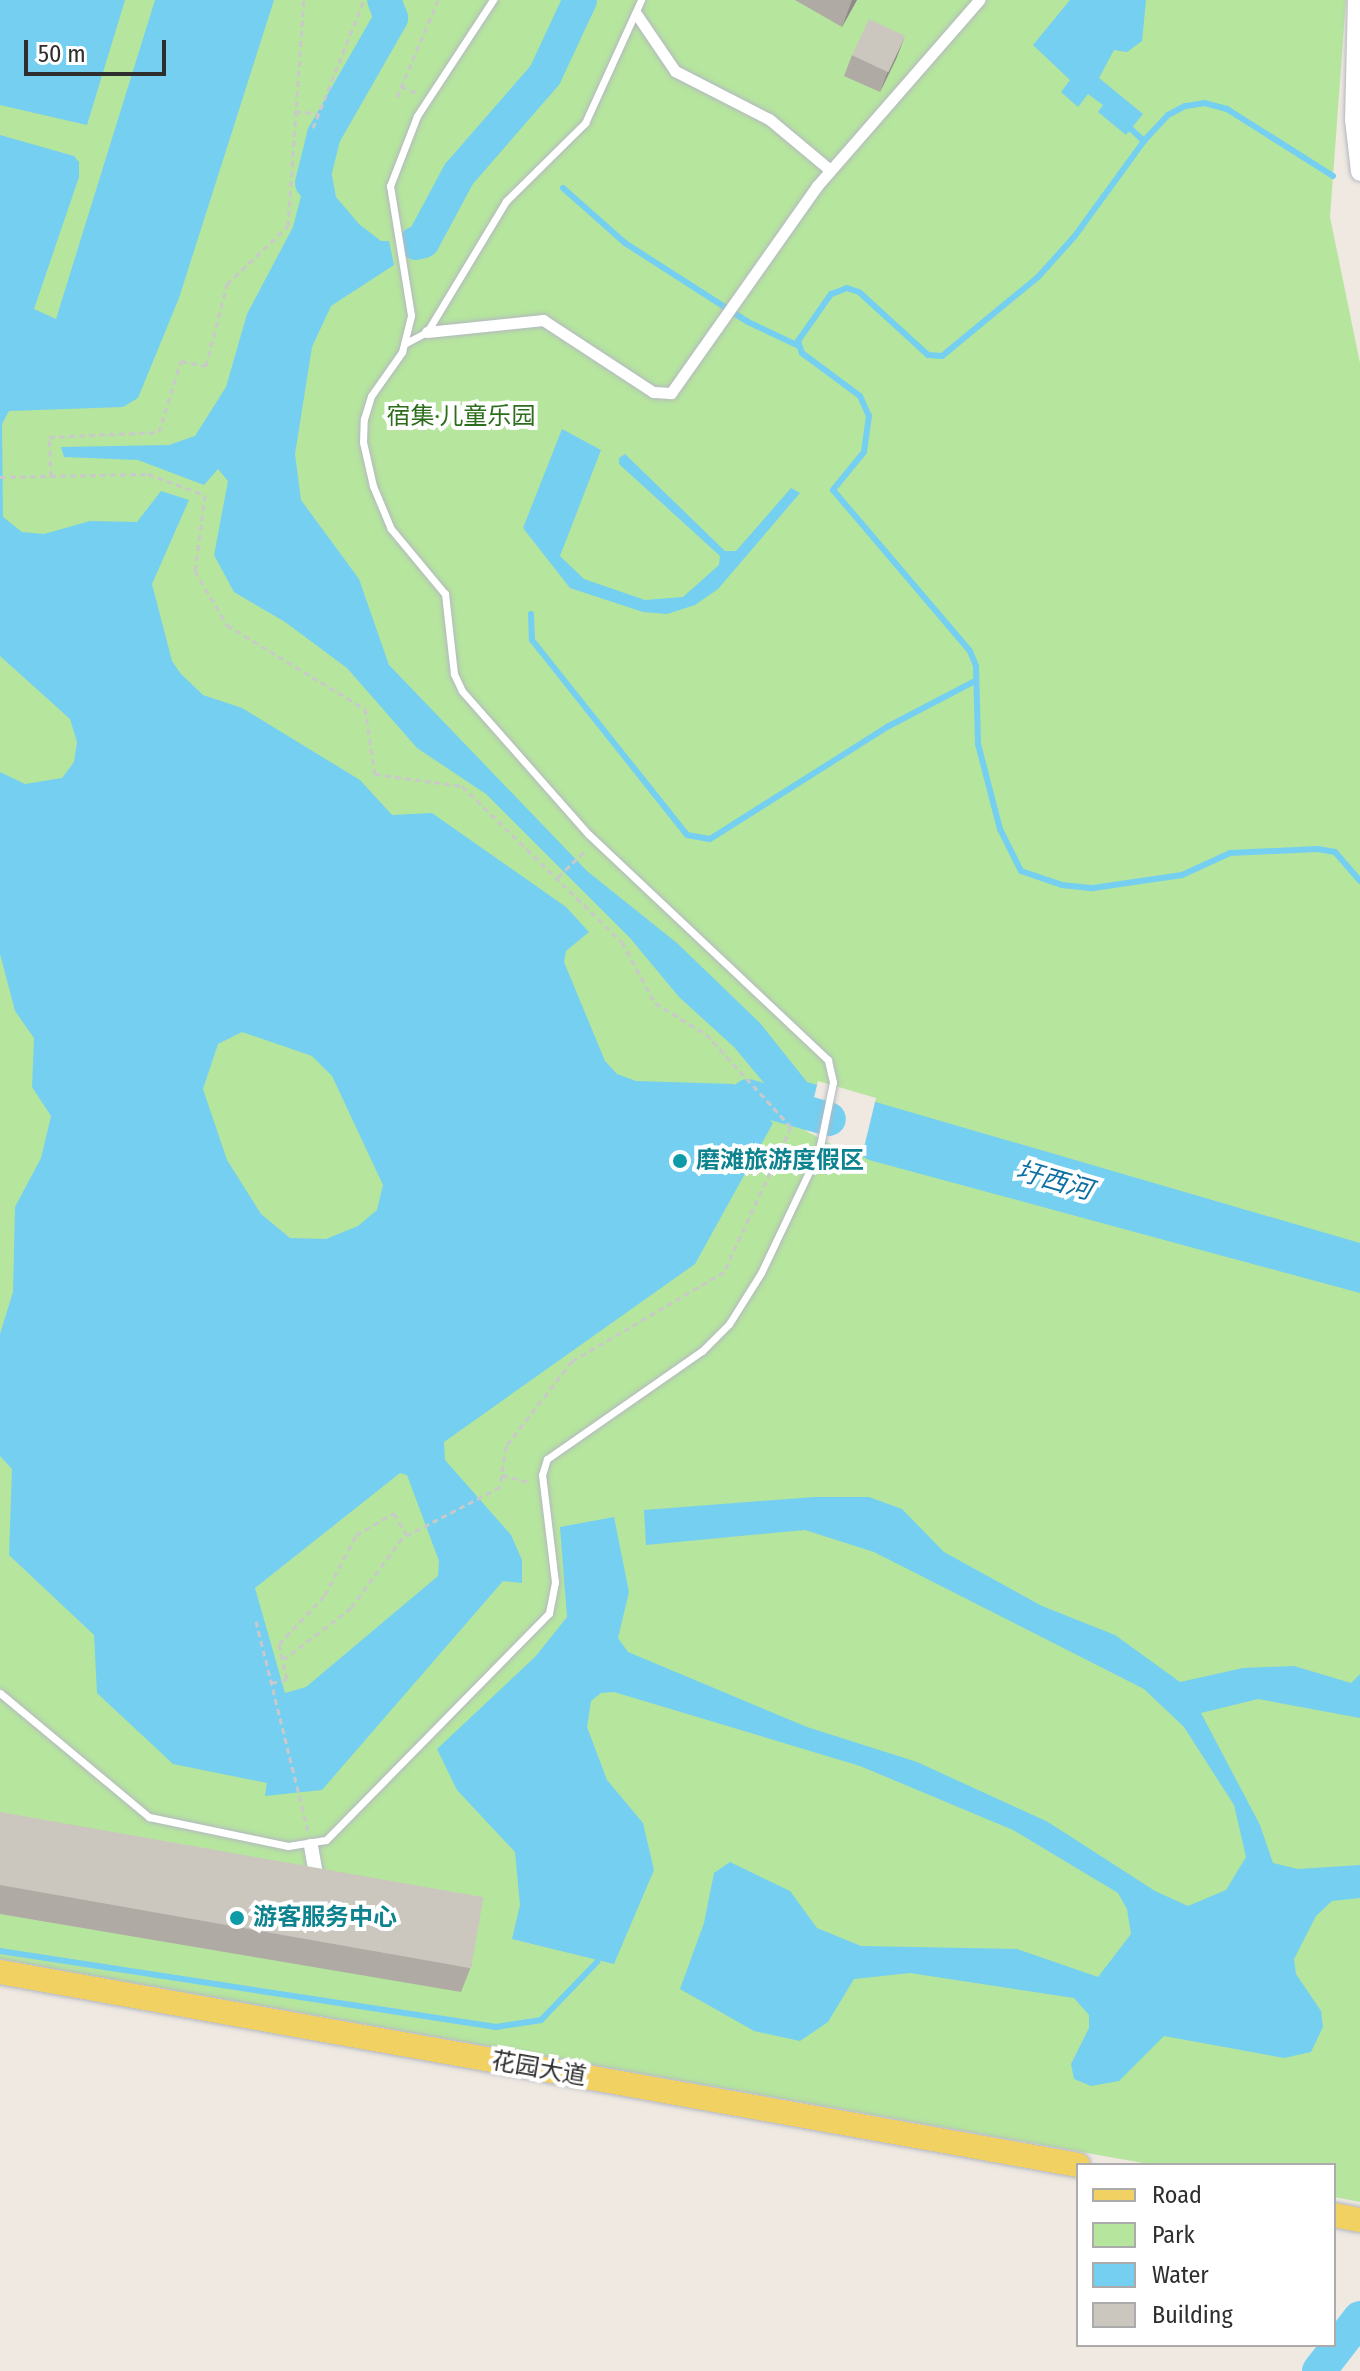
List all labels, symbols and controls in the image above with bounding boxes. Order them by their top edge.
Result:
scale bar [28,24,170,74]
text: 50 m [38,40,86,68]
park label: 宿集·儿童乐园 [386,403,536,431]
place label: 磨滩旅游度假区 [696,1147,864,1175]
marker: 磨滩旅游度假区 [671,1152,689,1170]
water label: 圩西河 [1012,1155,1096,1207]
place label: 游客服务中心 [253,1904,397,1932]
marker: 游客服务中心 [228,1909,246,1927]
street label: 花园大道 [489,2046,589,2092]
legend [1076,2163,1336,2347]
text: Road [1152,2181,1202,2209]
text: Park [1152,2221,1195,2249]
text: Water [1152,2261,1209,2289]
text: Building [1152,2301,1233,2329]

